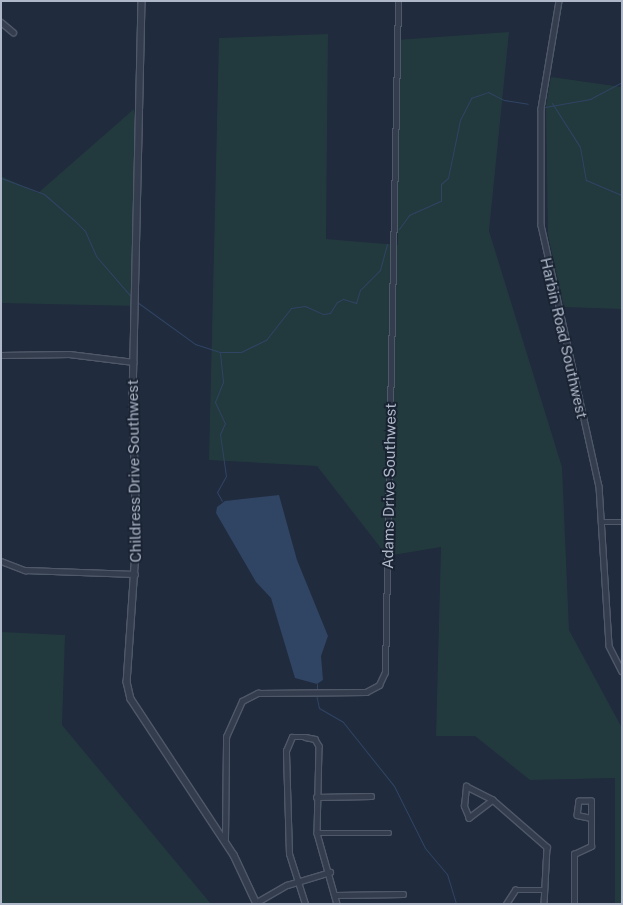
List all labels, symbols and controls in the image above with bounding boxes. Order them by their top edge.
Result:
street label: Harbin Road Southwest [537,256,591,420]
street label: Childress Drive Southwest [123,379,145,563]
street label: Adams Drive Southwest [379,403,399,569]

